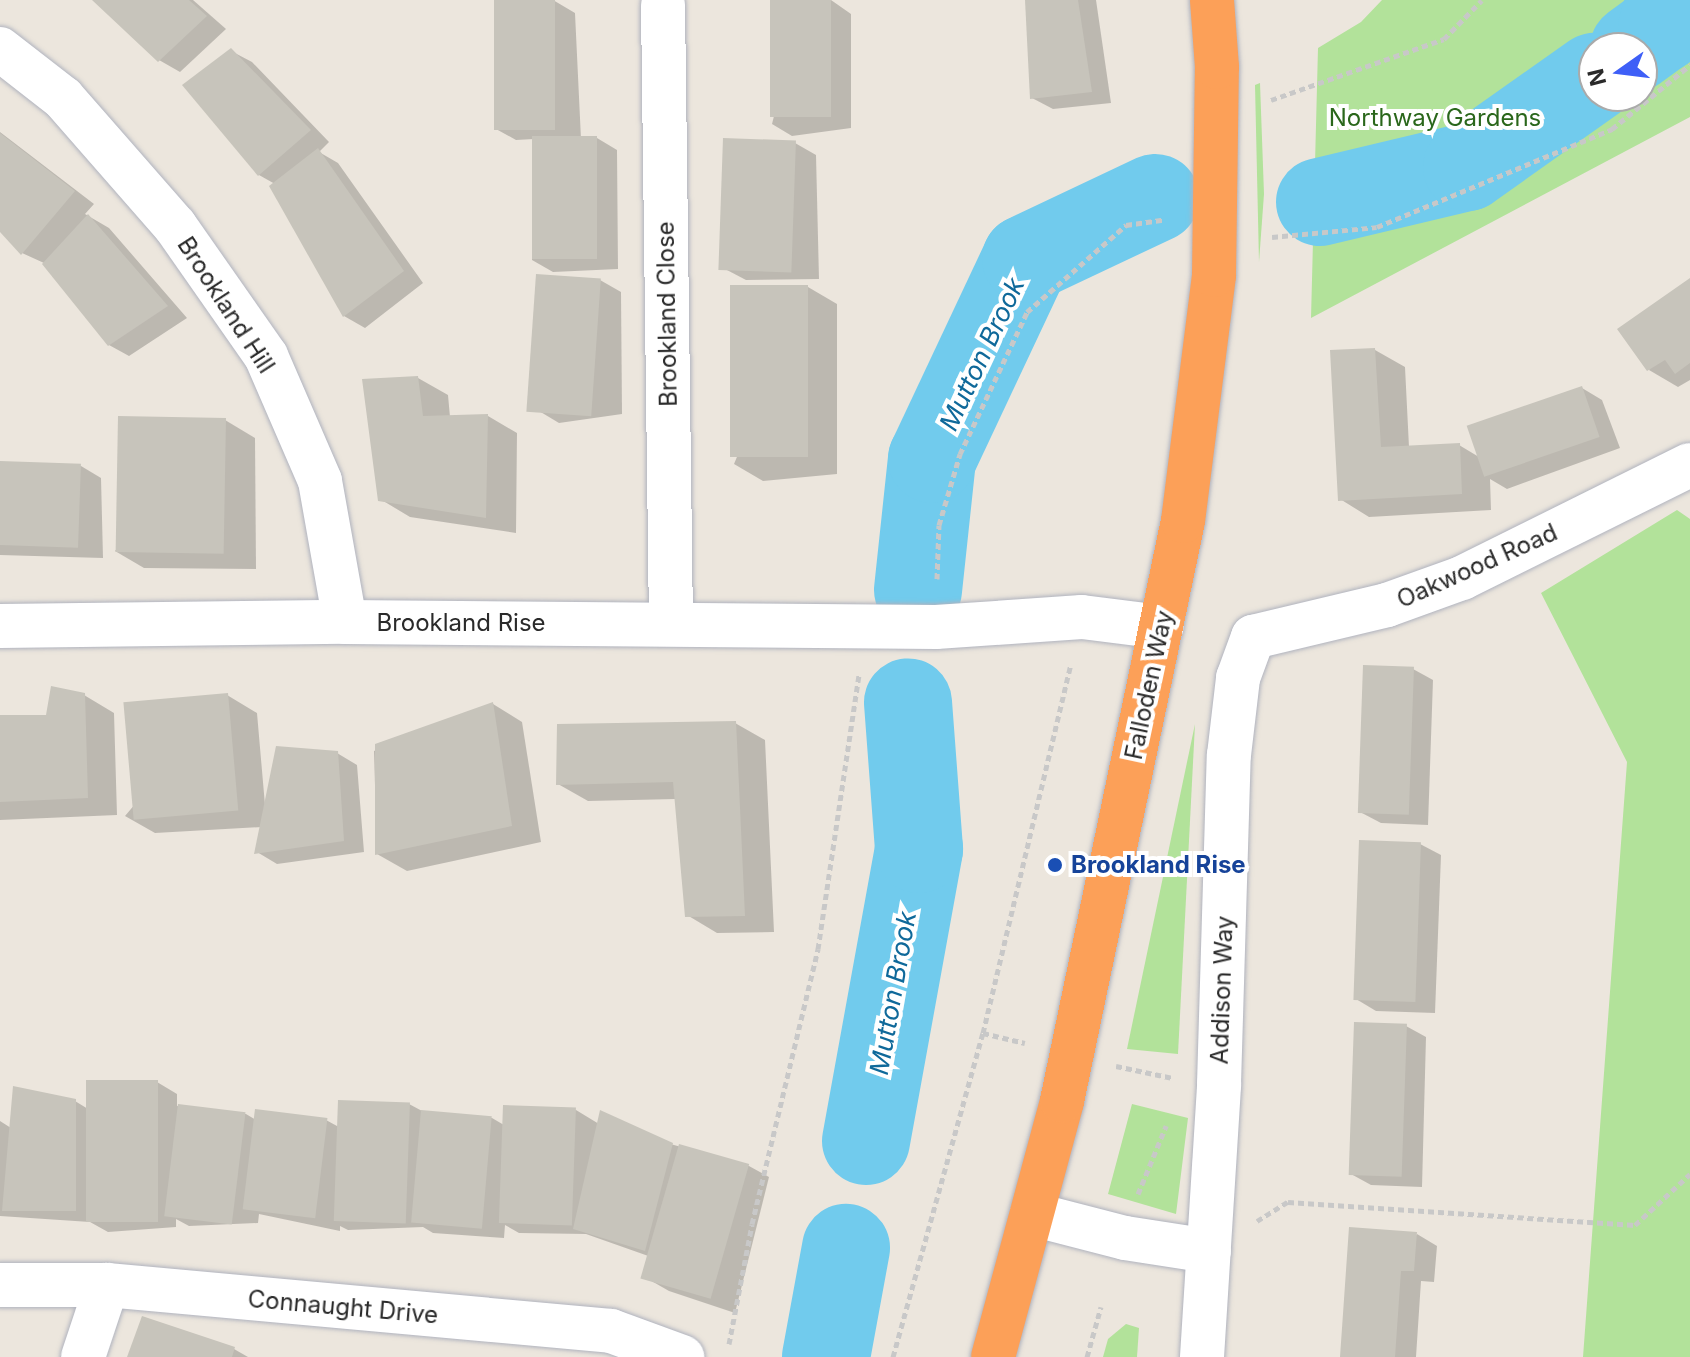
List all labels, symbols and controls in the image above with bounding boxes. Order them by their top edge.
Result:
north arrow [1578,32,1658,112]
text: N [1582,66,1611,89]
park label: Northway Gardens [1329,104,1541,132]
street label: Brookland Close [651,221,683,407]
street label: Brookland Hill [171,232,281,378]
water label: Mutton Brook [933,273,1031,435]
street label: Oakwood Road [1392,518,1562,614]
street label: Falloden Way [1119,608,1179,762]
street label: Brookland Rise [376,609,546,637]
place label: Brookland Rise [1071,851,1246,879]
marker: Brookland Rise [1046,856,1064,874]
water label: Mutton Brook [863,909,923,1077]
street label: Addison Way [1205,915,1239,1065]
street label: Connaught Drive [247,1284,439,1330]

